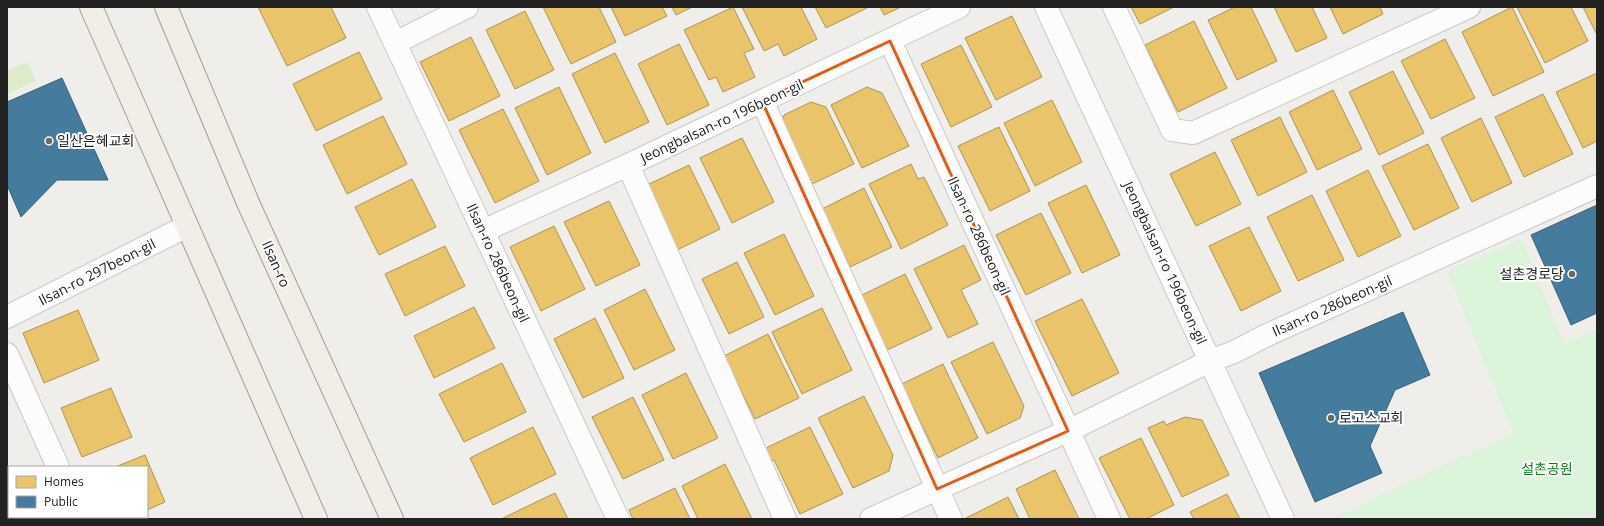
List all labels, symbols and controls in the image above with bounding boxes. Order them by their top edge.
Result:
street label: Jeongbalsan-ro 196beon-gil [635,74,806,168]
place label: 일산은혜교회 [57,131,134,150]
marker: 일산은혜교회 [44,136,54,146]
street label: Ilsan-ro 286beon-gil [944,173,1015,298]
street label: Jeongbalsan-ro 196beon-gil [1118,176,1212,347]
street label: Ilsan-ro 286beon-gil [463,200,534,325]
street label: Ilsan-ro 297beon-gil [35,234,159,309]
street label: Ilsan-ro [258,237,295,290]
place label: 설촌경로당 [1500,264,1564,283]
marker: 설촌경로당 [1567,269,1577,279]
street label: Ilsan-ro 286beon-gil [1269,271,1395,341]
place label: 로고스교회 [1339,408,1403,427]
marker: 로고스교회 [1326,413,1336,423]
park label: 설촌공원 [1521,459,1573,478]
legend [8,466,148,518]
text: Homes [44,473,84,490]
text: Public [44,493,78,510]

